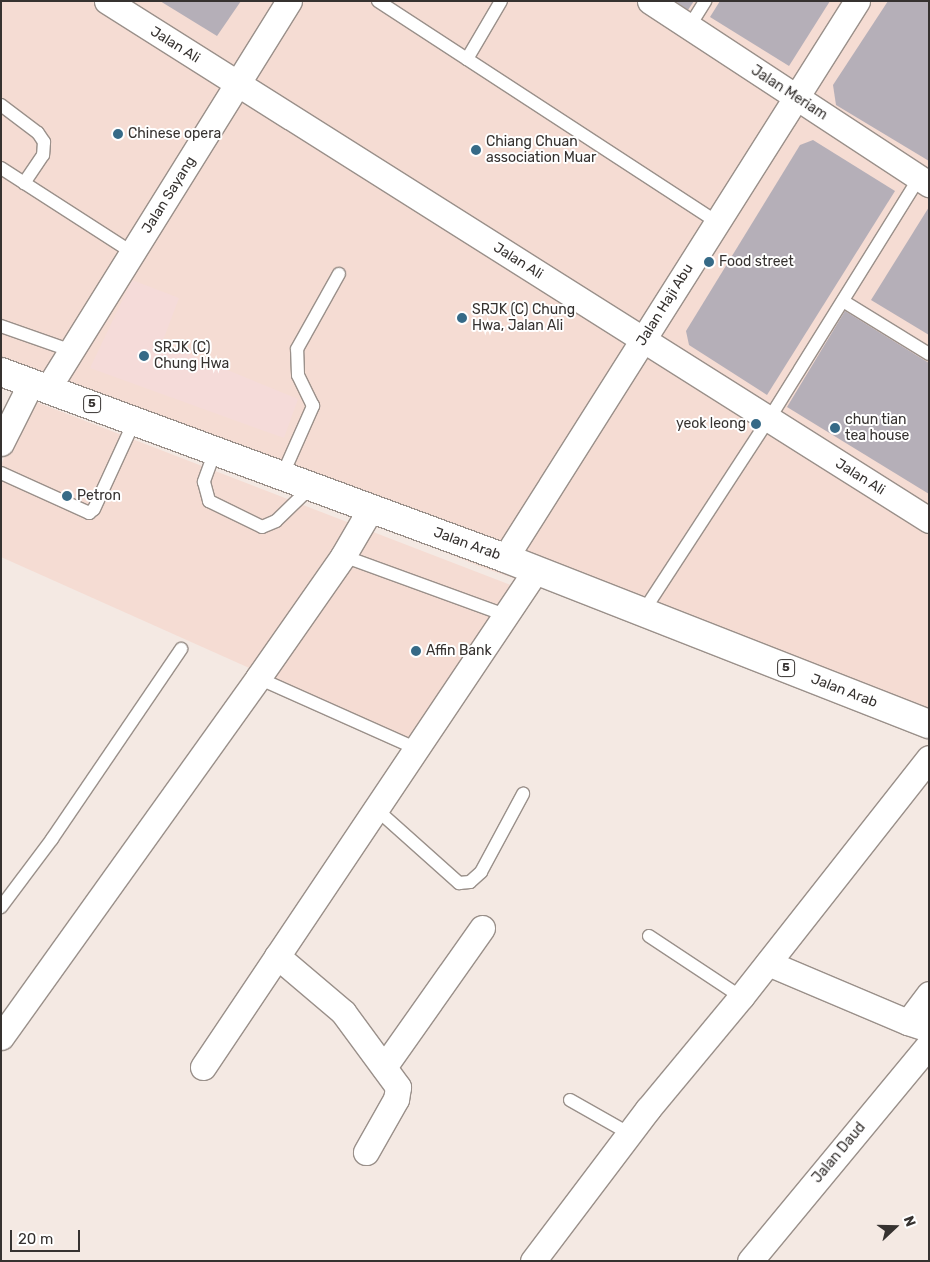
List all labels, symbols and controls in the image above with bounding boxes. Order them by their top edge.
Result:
street label: Jalan Ali [147,23,203,67]
street label: Jalan Meriam [748,62,830,124]
place label: Chinese opera [128,126,221,142]
marker: Chinese opera [112,128,124,140]
place label: Chiang Chuan association Muar [486,134,596,166]
marker: Chiang Chuan association Muar [470,144,482,156]
street label: Jalan Sayang [139,153,199,237]
street label: Jalan Ali [490,239,546,283]
place label: Food street [719,254,794,270]
marker: Food street [703,256,715,268]
street label: Jalan Haji Abu [633,261,697,349]
place label: SRJK (C) Chung Hwa, Jalan Ali [472,302,575,334]
marker: SRJK (C) Chung Hwa, Jalan Ali [456,312,468,324]
place label: SRJK (C) Chung Hwa [154,340,229,372]
marker: SRJK (C) Chung Hwa [138,350,150,362]
road number: 5 [82,394,102,414]
place label: chun tian tea house [845,412,909,444]
place label: yeok leong [676,416,746,432]
marker: yeok leong [750,418,762,430]
marker: chun tian tea house [829,422,841,434]
street label: Jalan Ali [832,455,888,499]
place label: Petron [77,488,121,504]
marker: Petron [61,490,73,502]
street label: Jalan Arab [431,524,503,564]
place label: Affin Bank [426,643,492,659]
marker: Affin Bank [410,645,422,657]
road number: 5 [776,658,796,678]
street label: Jalan Arab [808,671,880,711]
street label: Jalan Daud [809,1119,869,1187]
north arrow [870,1202,920,1252]
text: N [900,1214,919,1229]
scale bar [12,1220,82,1252]
text: 20 m [18,1230,53,1248]

